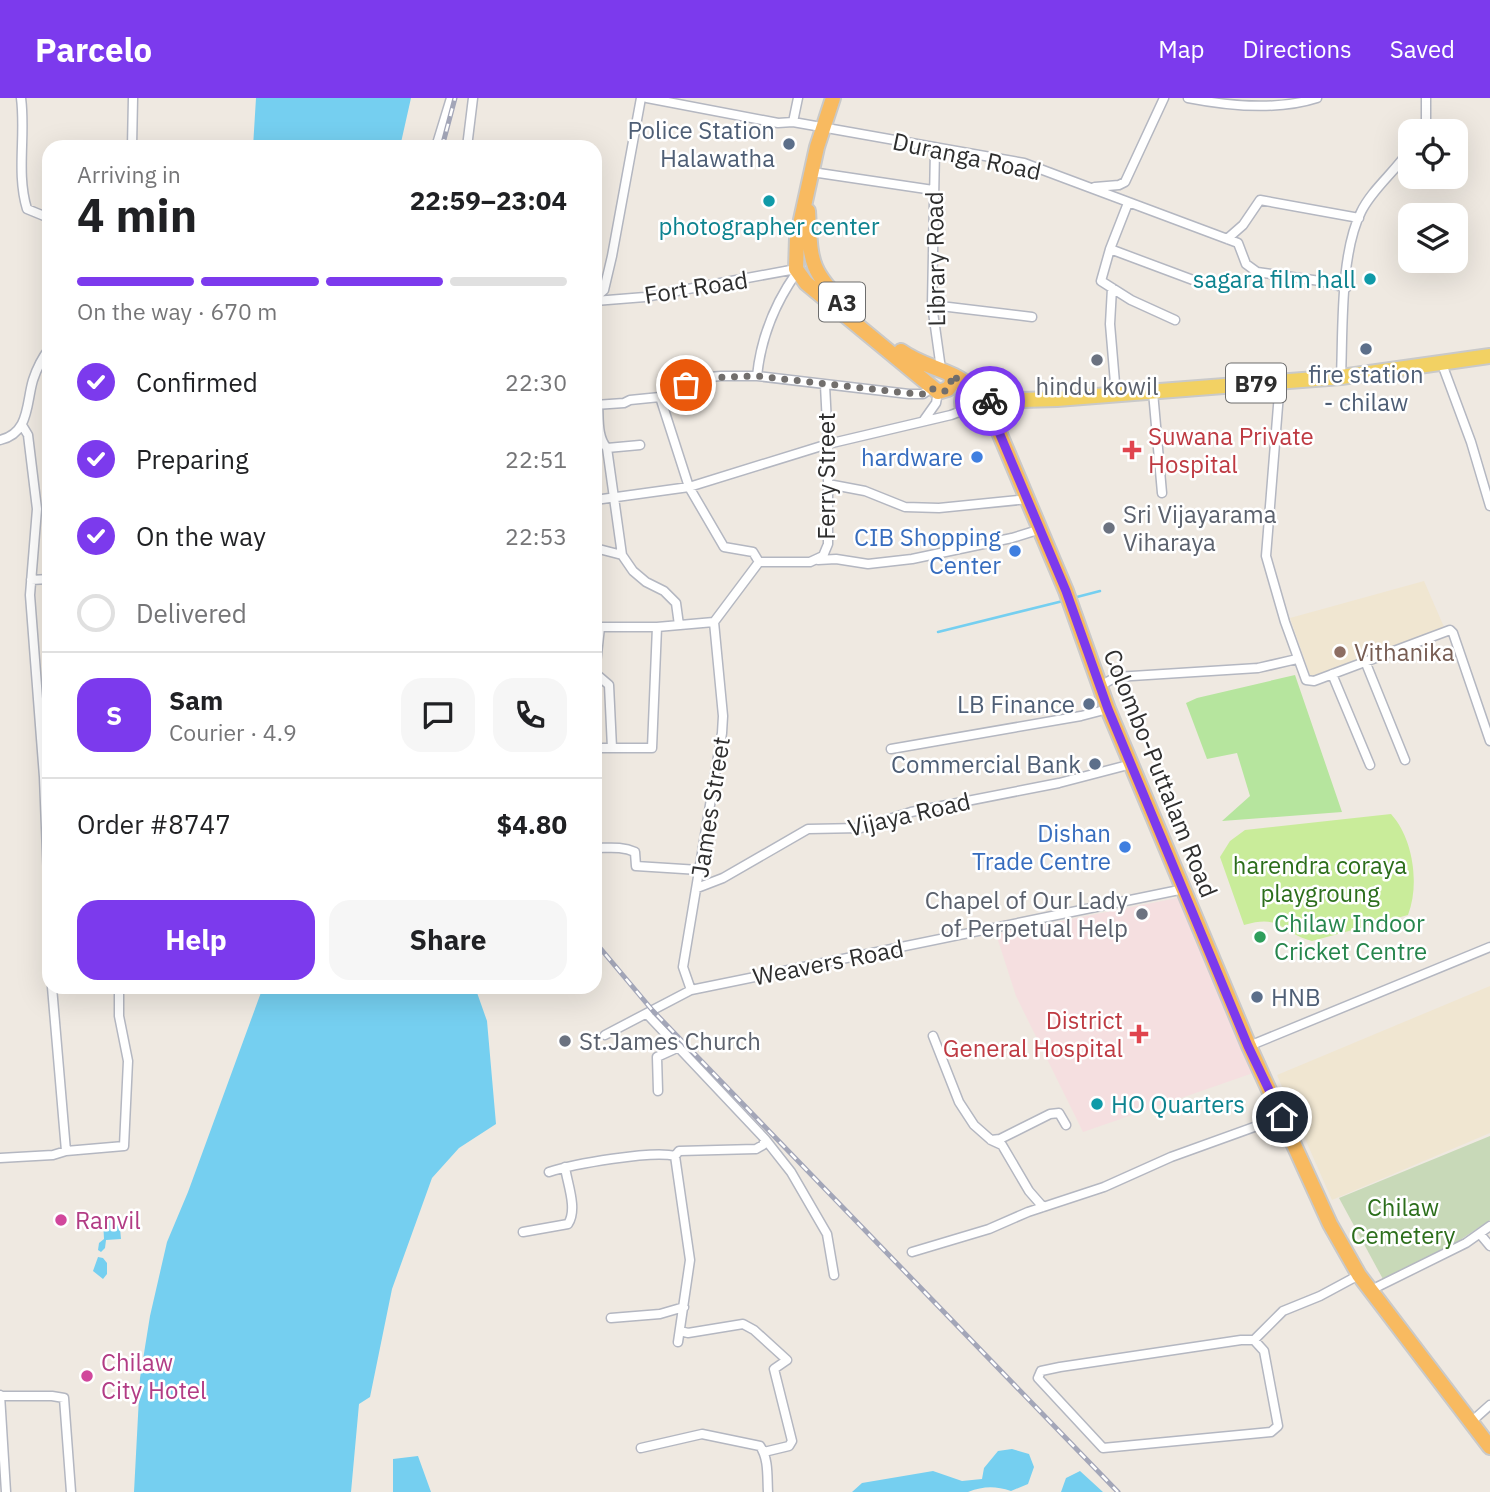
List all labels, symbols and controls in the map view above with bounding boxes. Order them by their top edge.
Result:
text: Parcelo [35,28,152,71]
text: Map [1158,33,1204,65]
text: Directions [1242,33,1352,65]
text: Saved [1390,33,1455,65]
place label: Police Station Halawatha [628,114,775,174]
map controls [1398,119,1468,273]
button: locate [1398,119,1468,189]
street label: Duranga Road [890,125,1044,187]
marker: Police Station Halawatha [781,136,797,152]
text: Arriving in [77,159,181,189]
text: 22:59–23:04 [410,183,567,217]
text: 4 min [77,185,197,245]
street label: Library Road [918,191,952,327]
marker: photographer center [761,193,777,209]
button: layers [1398,203,1468,273]
place label: photographer center [658,210,880,242]
street label: Fort Road [642,263,750,311]
place label: sagara film hall [1193,263,1356,295]
marker: sagara film hall [1362,271,1378,287]
road number: A3 [819,282,865,322]
text: On the way · 670 m [77,296,277,326]
marker: fire station - chilaw [1358,341,1374,357]
marker: hindu kowil [1089,352,1105,368]
pin [656,355,716,415]
place label: fire station - chilaw [1308,358,1424,418]
icon: check [77,363,115,401]
road number: B79 [1226,364,1286,402]
text: Confirmed [136,365,258,399]
icon: bag [667,366,705,404]
courier [955,366,1025,436]
text: 22:30 [505,367,567,397]
place label: hindu kowil [1036,370,1159,402]
icon: bike [971,382,1009,420]
street label: Ferry Street [810,412,842,540]
place label: Suwana Private Hospital [1148,420,1314,480]
icon: check [77,440,115,478]
marker: Suwana Private Hospital [1122,440,1142,460]
place label: hardware [861,441,963,473]
text: Preparing [136,442,249,476]
text: 22:51 [505,444,567,474]
marker: hardware [969,449,985,465]
place label: Sri Vijayarama Viharaya [1123,498,1277,558]
icon: check [77,517,115,555]
text: On the way [136,519,266,553]
marker: Sri Vijayarama Viharaya [1101,520,1117,536]
text: 22:53 [505,521,567,551]
place label: CIB Shopping Center [854,521,1001,581]
marker: CIB Shopping Center [1007,543,1023,559]
text: Delivered [136,596,247,630]
place label: Vithanika [1354,636,1455,668]
street label: Colombo-Puttalam Road [1096,644,1226,902]
marker: Vithanika [1332,644,1348,660]
button: chat [401,678,475,752]
button: phone [493,678,567,752]
text: Sam [169,683,223,717]
place label: LB Finance [957,688,1075,720]
marker: LB Finance [1081,696,1097,712]
text: S [106,698,122,732]
text: Courier · 4.9 [169,717,297,747]
street label: James Street [683,734,737,880]
place label: Commercial Bank [891,748,1081,780]
marker: Commercial Bank [1087,756,1103,772]
street label: Vijaya Road [845,784,973,844]
text: Order #8747 [77,807,231,841]
text: $4.80 [497,807,567,841]
place label: Dishan Trade Centre [972,817,1111,877]
marker: Dishan Trade Centre [1117,839,1133,855]
park label: harendra coraya playgroung [1233,849,1407,909]
place label: Chapel of Our Lady of Perpetual Help [925,884,1128,944]
button: Help [77,900,315,980]
button: Share [329,900,567,980]
marker: Chapel of Our Lady of Perpetual Help [1134,906,1150,922]
place label: Chilaw Indoor Cricket Centre [1274,907,1427,967]
marker: Chilaw Indoor Cricket Centre [1252,929,1268,945]
street label: Weavers Road [750,932,906,992]
place label: HNB [1271,981,1321,1013]
marker: HNB [1249,989,1265,1005]
place label: District General Hospital [943,1004,1123,1064]
marker: District General Hospital [1129,1024,1149,1044]
place label: St.James Church [579,1025,761,1057]
marker: St.James Church [557,1033,573,1049]
pin [1252,1087,1312,1147]
place label: HO Quarters [1111,1088,1245,1120]
marker: HO Quarters [1089,1096,1105,1112]
icon: home [1263,1098,1301,1136]
park label: Chilaw Cemetery [1351,1191,1455,1251]
place label: Ranvil [75,1204,141,1236]
marker: Ranvil [53,1212,69,1228]
place label: Chilaw City Hotel [101,1346,206,1406]
marker: Chilaw City Hotel [79,1368,95,1384]

